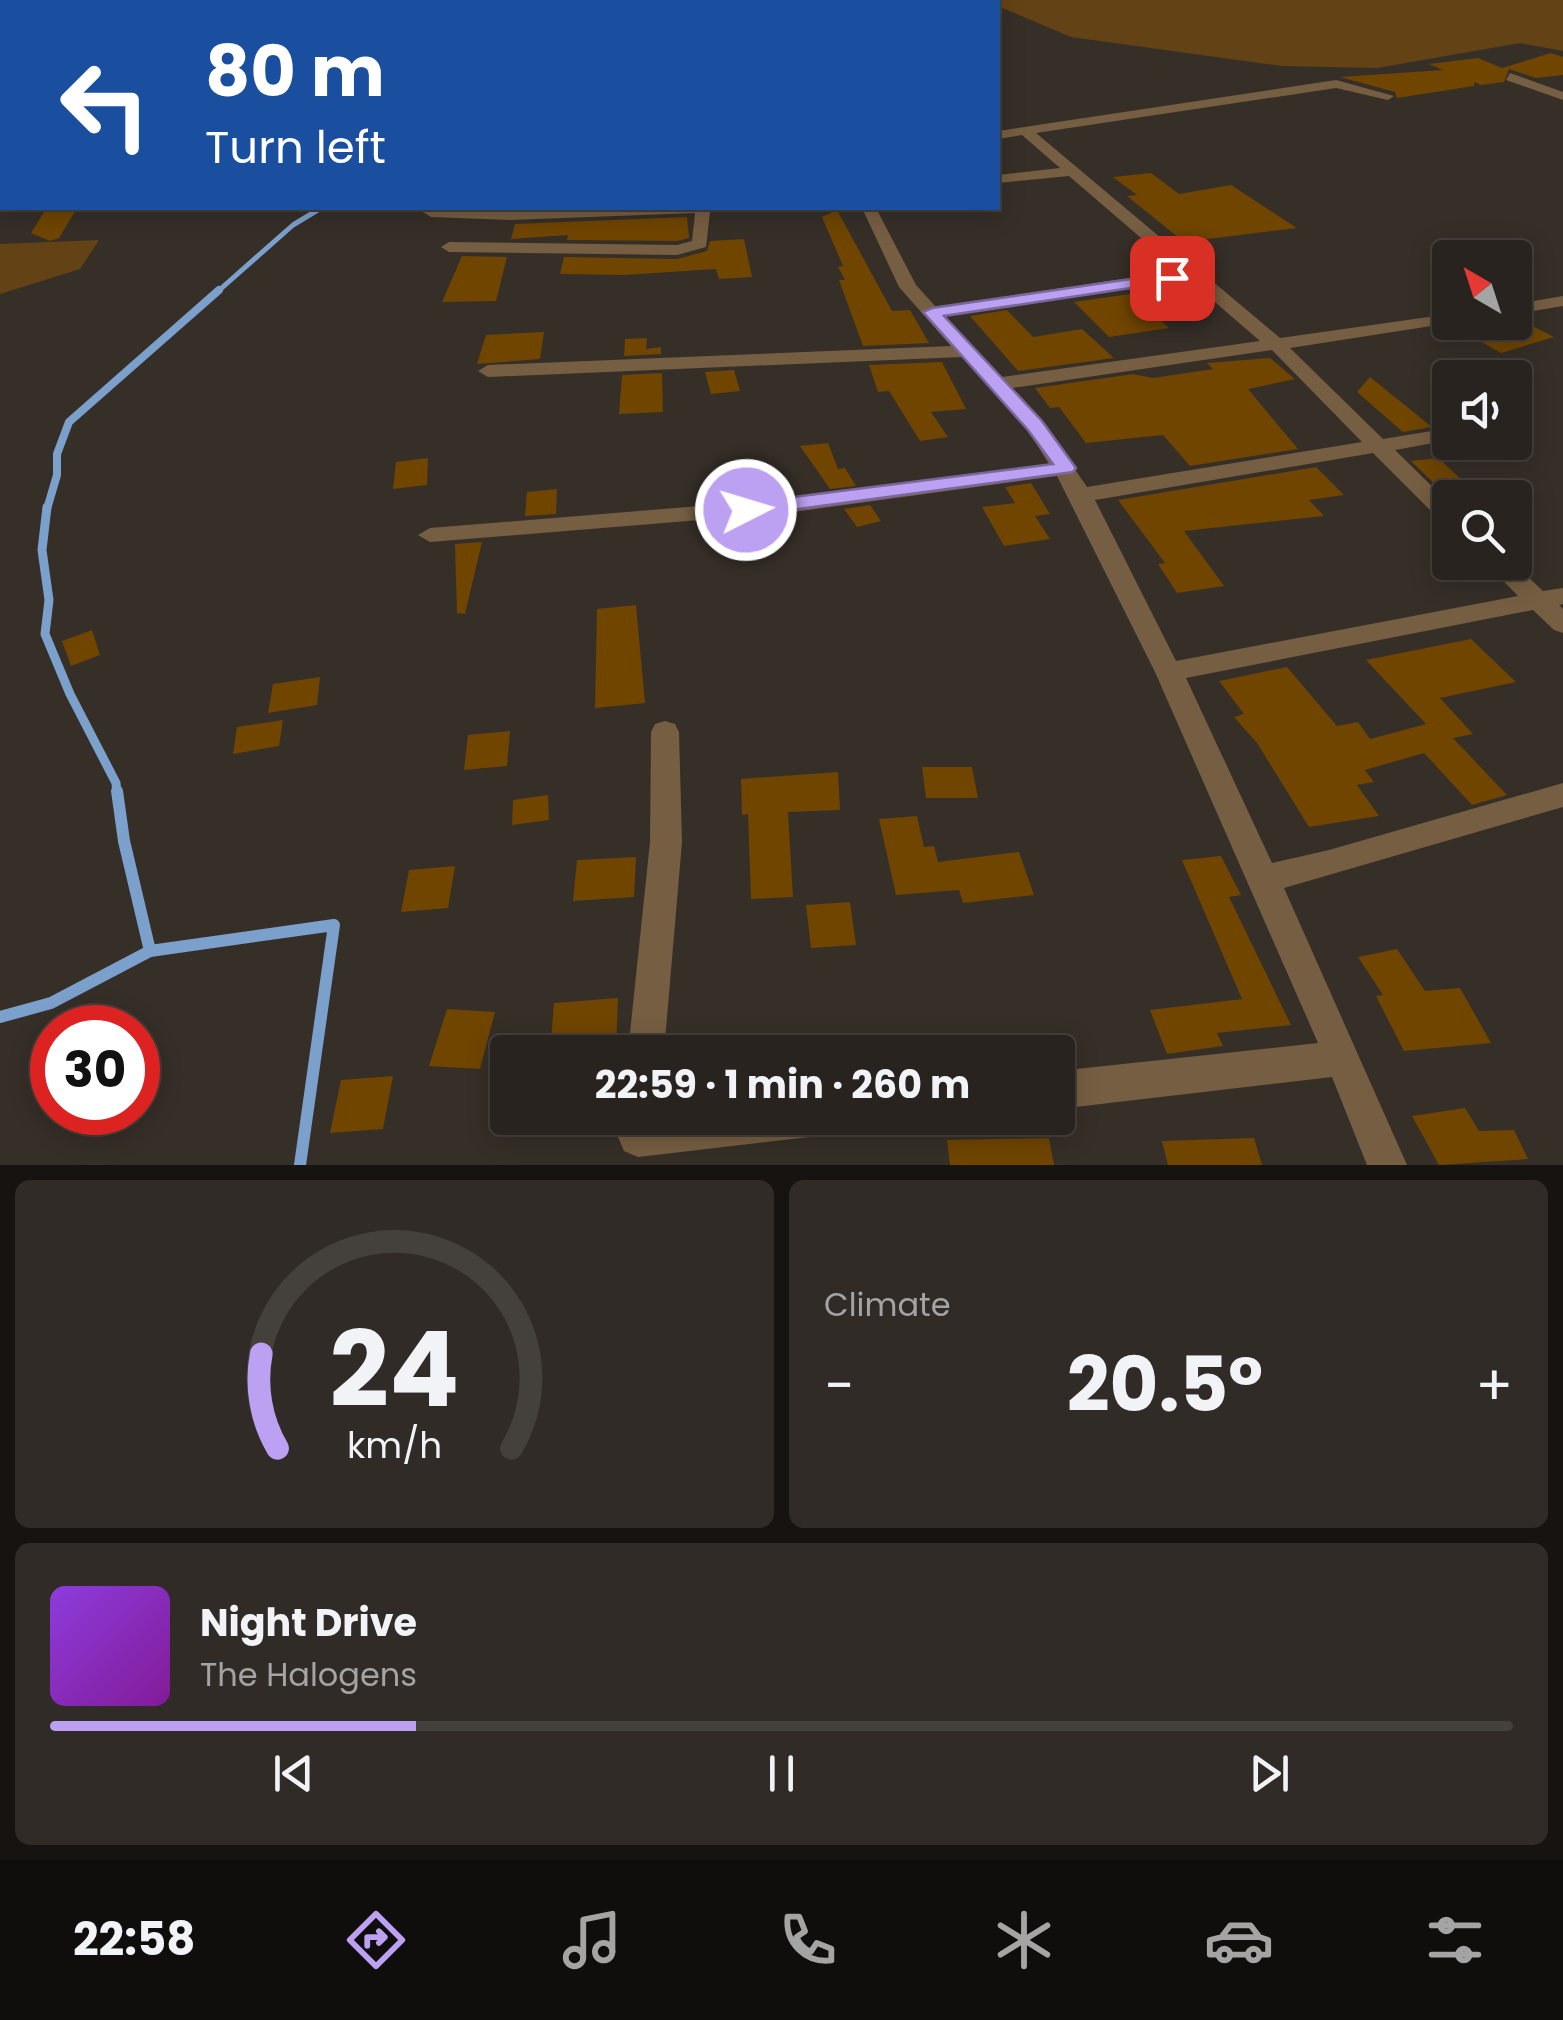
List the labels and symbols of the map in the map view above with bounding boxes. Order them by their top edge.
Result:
pin [1130,236,1215,321]
north arrow [1432,240,1532,340]
position arrow [694,458,798,562]
speed limit sign: 30 [30,1005,160,1135]

